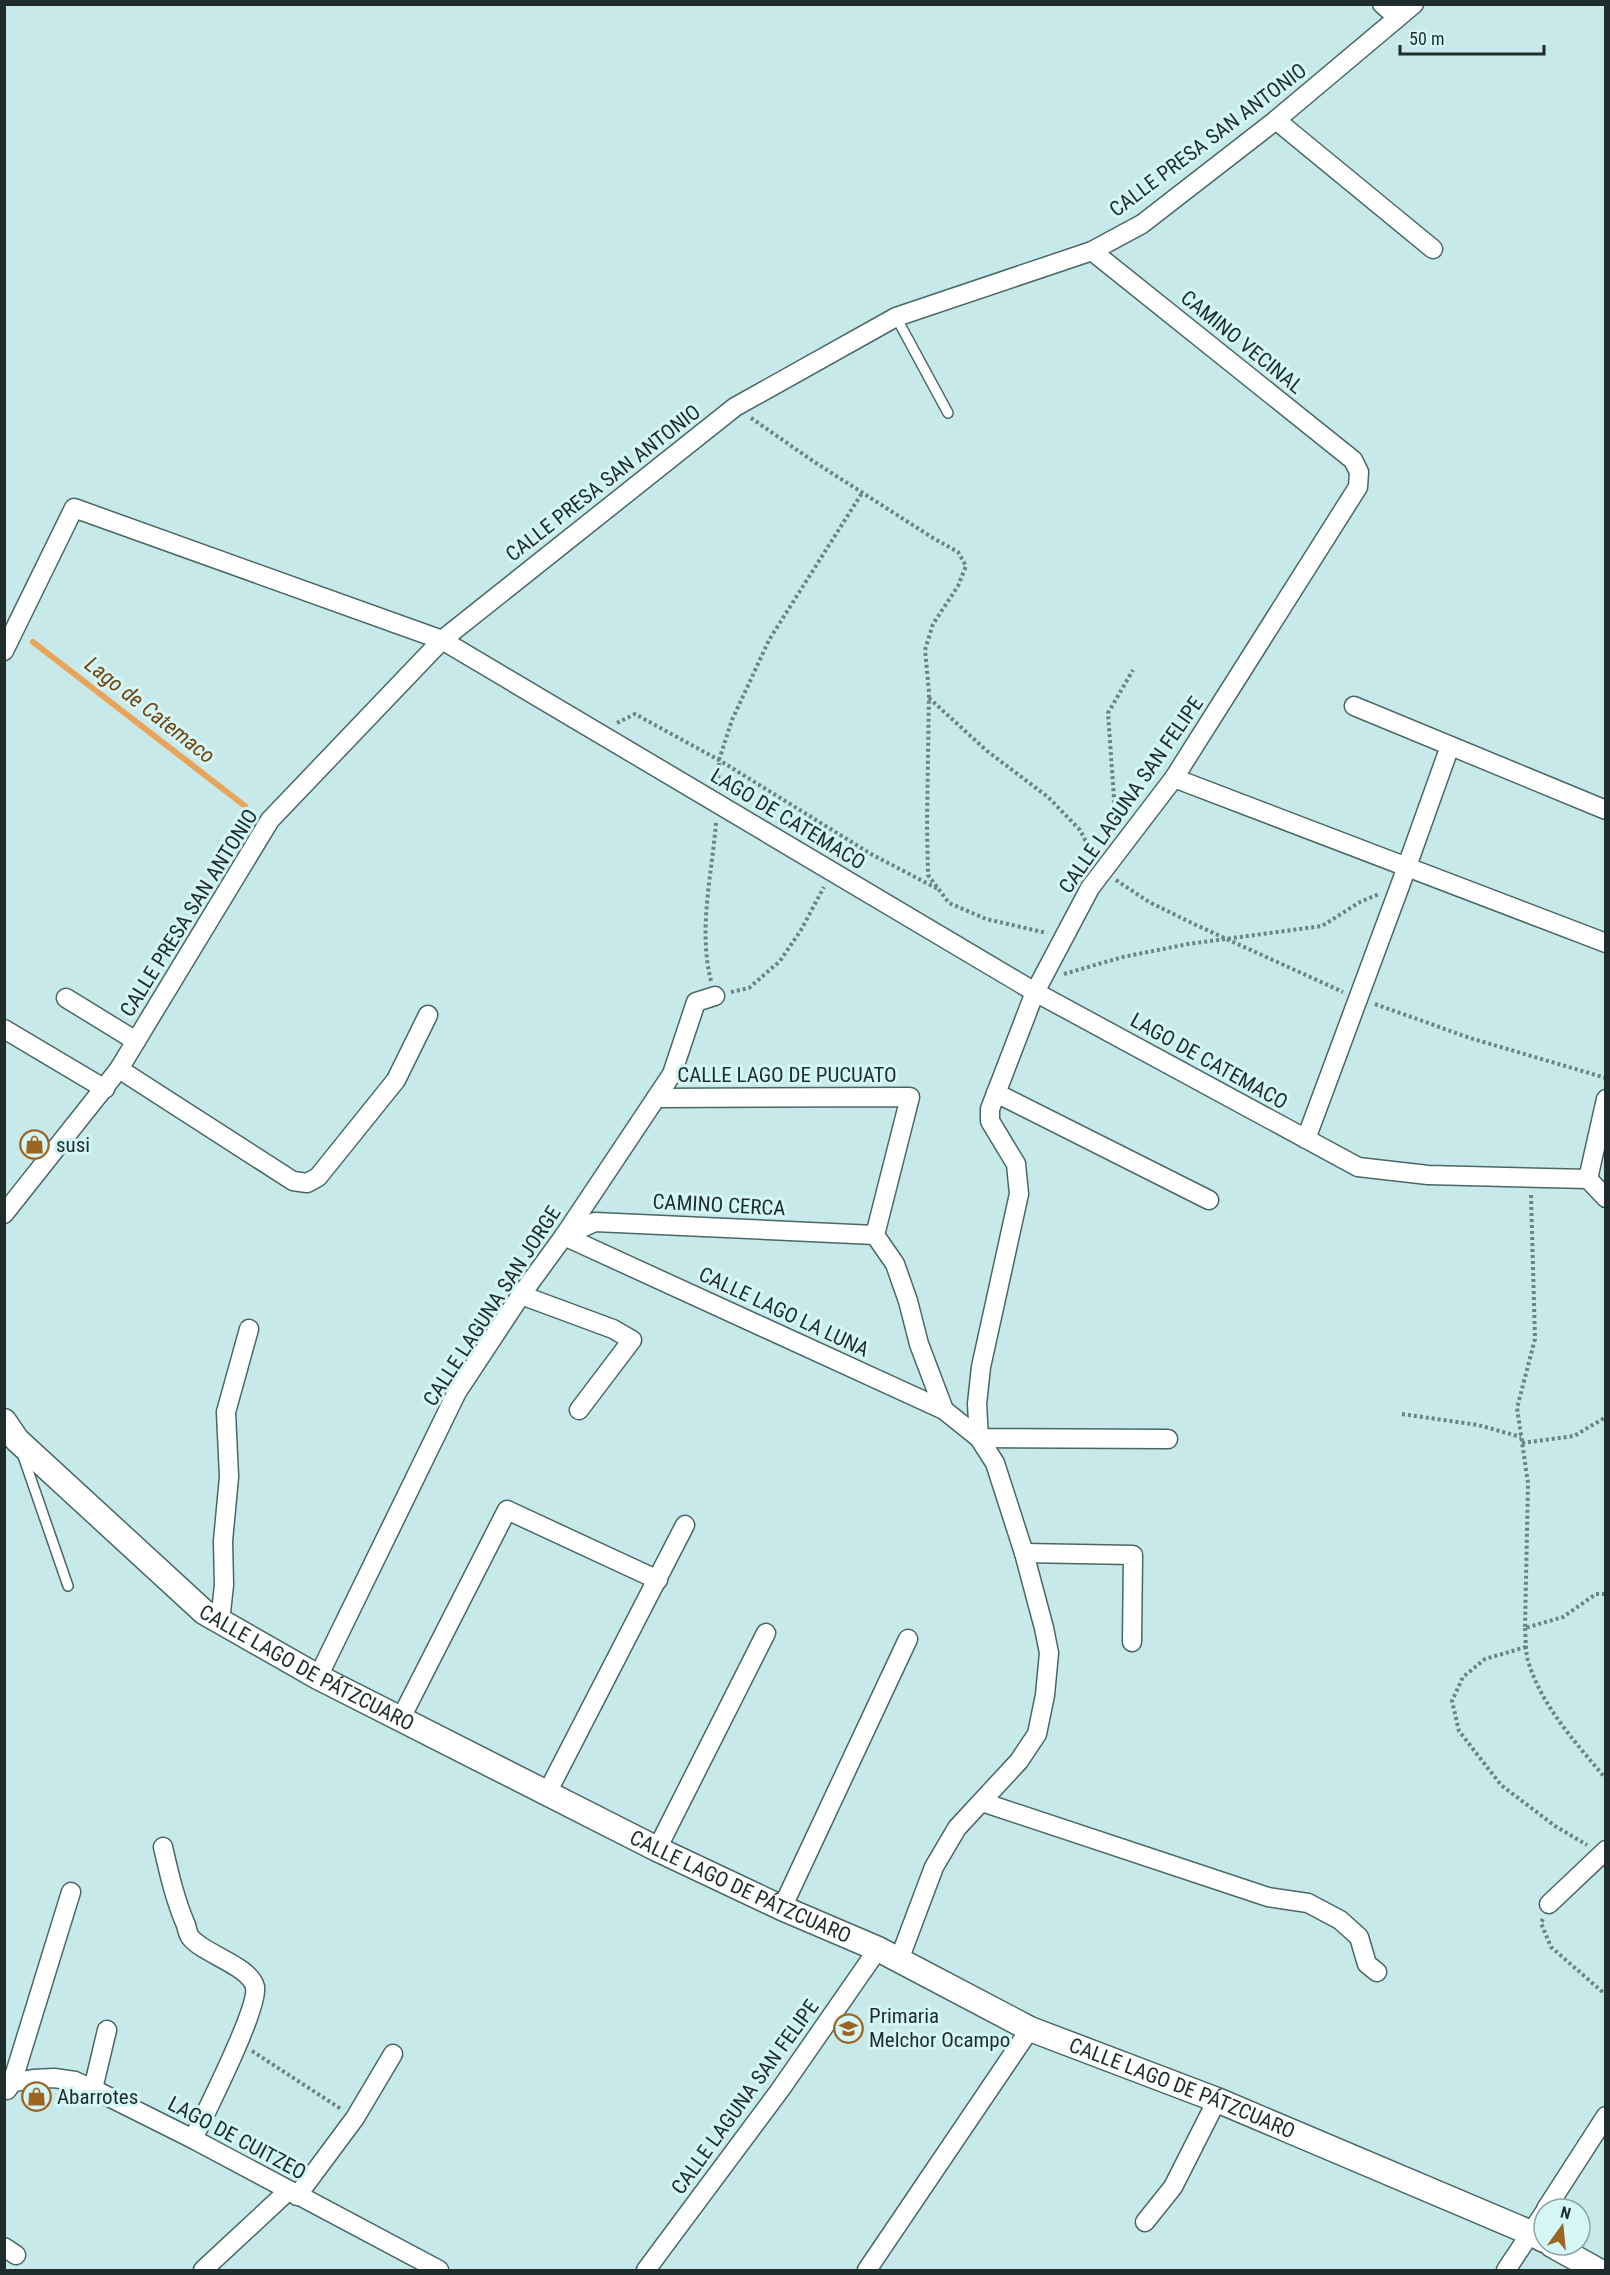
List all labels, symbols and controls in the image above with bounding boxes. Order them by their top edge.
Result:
scale bar [1400,18,1544,56]
text: 50 m [1409,28,1444,49]
street label: CALLE PRESA SAN ANTONIO [1105,58,1311,222]
street label: CAMINO VECINAL [1176,285,1308,399]
street label: CALLE PRESA SAN ANTONIO [501,400,705,566]
water label: Lago de Catemaco [80,652,220,768]
street label: CALLE LAGUNA SAN FELIPE [1054,692,1208,898]
street label: LAGO DE CATEMACO [706,763,870,875]
street label: CALLE PRESA SAN ANTONIO [115,805,263,1021]
street label: LAGO DE CATEMACO [1126,1008,1292,1114]
street label: CALLE LAGO DE PUCUATO [677,1063,897,1087]
shop icon: susi [19,1129,51,1161]
place label: susi [56,1133,90,1157]
street label: CAMINO CERCA [652,1190,786,1220]
street label: CALLE LAGUNA SAN JORGE [418,1202,566,1410]
street label: CALLE LAGO LA LUNA [695,1262,873,1362]
street label: CALLE LAGO DE PÁTZCUARO [195,1600,418,1736]
street label: CALLE LAGO DE PÁTZCUARO [626,1825,854,1948]
street label: CALLE LAGUNA SAN FELIPE [666,1995,824,2199]
place label: Primaria Melchor Ocampo [869,2004,1010,2052]
school or university icon: Primaria Melchor Ocampo [832,2012,864,2044]
street label: CALLE LAGO DE PÁTZCUARO [1066,2033,1299,2144]
shop icon: Abarrotes [20,2081,52,2113]
place label: Abarrotes [57,2085,138,2109]
street label: LAGO DE CUITZEO [164,2092,310,2184]
north arrow [1532,2197,1592,2257]
text: N [1559,2203,1573,2223]

